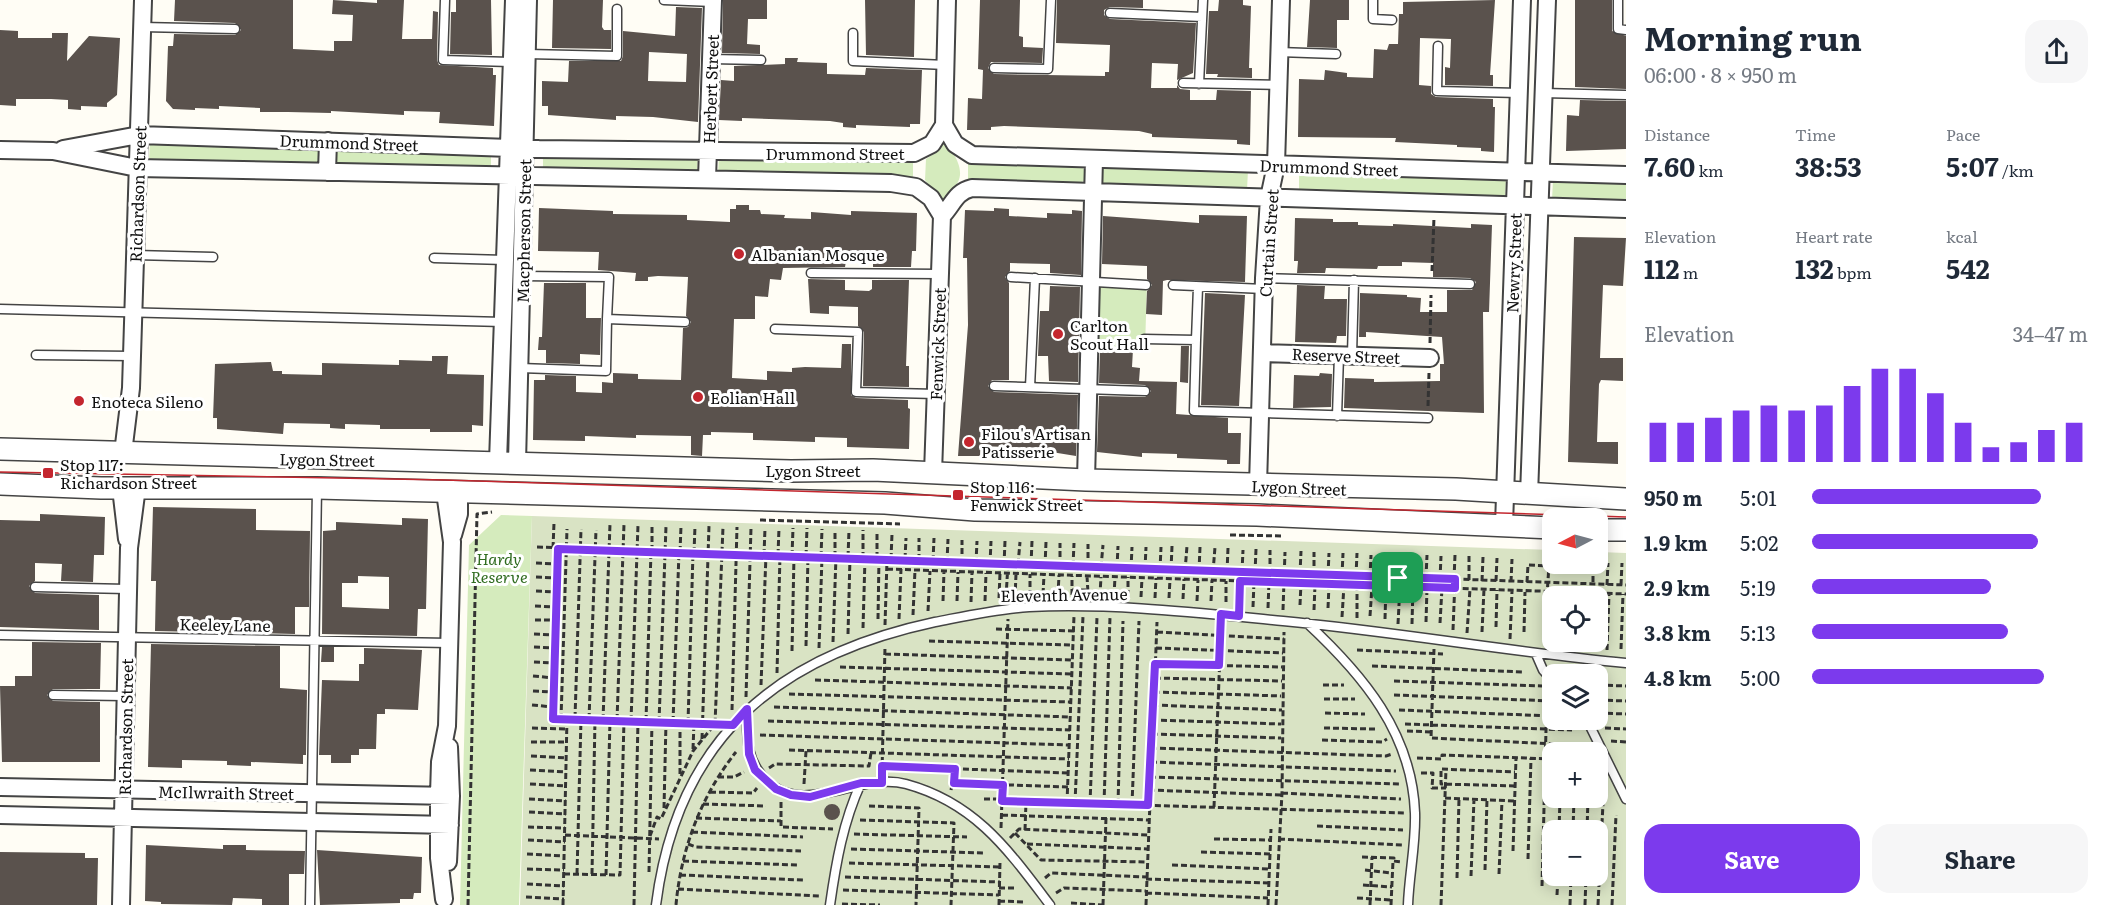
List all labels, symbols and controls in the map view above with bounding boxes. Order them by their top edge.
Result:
text: Morning run [1644,12,1862,61]
button: share [2025,20,2088,83]
street label: Herbert Street [696,33,724,144]
text: 06:00 · 8 × 950 m [1644,59,1797,89]
text: Distance [1644,122,1710,146]
text: Time [1795,122,1836,146]
text: Pace [1946,122,1980,146]
street label: Richardson Street [123,125,151,263]
street label: Drummond Street [279,128,420,156]
street label: Drummond Street [765,141,905,165]
text: 7.60 [1644,146,1695,185]
text: 38:53 [1795,146,1862,185]
text: 5:07 [1946,146,1999,185]
street label: Drummond Street [1259,153,1400,181]
street label: Macpherson Street [510,158,536,303]
text: km [1695,158,1724,182]
text: /km [1999,158,2034,182]
street label: Curtain Street [1252,188,1284,298]
street label: Newry Street [1499,212,1527,314]
text: Elevation [1644,224,1716,248]
text: Heart rate [1795,224,1873,248]
text: kcal [1946,224,1978,248]
place label: Albanian Mosque [751,242,884,266]
marker: Albanian Mosque [732,247,746,261]
text: 112 [1644,248,1680,287]
text: 132 [1795,248,1834,287]
text: 542 [1946,248,1990,287]
text: m [1680,260,1698,284]
text: bpm [1834,260,1872,284]
street label: Fenwick Street [923,287,951,401]
place label: Carlton Scout Hall [1070,313,1149,355]
text: Elevation [1644,318,1734,348]
text: 34–47 m [2012,318,2088,348]
marker: Carlton Scout Hall [1051,327,1065,341]
street label: Reserve Street [1291,341,1401,369]
place label: Eolian Hall [710,385,795,409]
place label: Enoteca Sileno [91,389,203,413]
marker: Eolian Hall [691,390,705,404]
marker: Enoteca Sileno [72,394,86,408]
place label: Filou's Artisan Patisserie [981,421,1091,463]
marker: Filou's Artisan Patisserie [962,435,976,449]
street label: Lygon Street [279,446,375,472]
place label: Stop 117: Richardson Street [60,452,198,494]
street label: Lygon Street [765,458,861,482]
marker: Stop 117: Richardson Street [41,466,55,480]
street label: Lygon Street [1251,473,1348,501]
place label: Stop 116: Fenwick Street [970,474,1084,516]
text: 950 m [1644,482,1703,512]
text: 5:01 [1740,482,1777,512]
marker: Stop 116: Fenwick Street [951,488,965,502]
north arrow [1542,508,1608,574]
map controls [1542,508,1608,886]
text: 1.9 km [1644,527,1708,557]
text: 5:02 [1740,527,1778,557]
park label: Hardy Reserve [470,546,528,588]
pin [1372,552,1423,603]
icon: arrive [1381,561,1414,594]
text: 2.9 km [1644,572,1710,602]
text: 5:19 [1740,572,1775,602]
street label: Eleventh Avenue [1000,581,1128,607]
button: locate [1542,586,1608,652]
street label: Keeley Lane [179,611,271,637]
text: 3.8 km [1644,617,1711,647]
text: 5:13 [1740,617,1776,647]
street label: Richardson Street [112,658,138,796]
text: 4.8 km [1644,662,1712,692]
text: 5:00 [1740,662,1780,692]
button: layers [1542,664,1608,730]
button: + [1542,742,1608,808]
street label: McIlwraith Street [158,779,295,805]
button: − [1542,820,1608,886]
button: Save [1644,824,1860,893]
button: Share [1872,824,2088,893]

